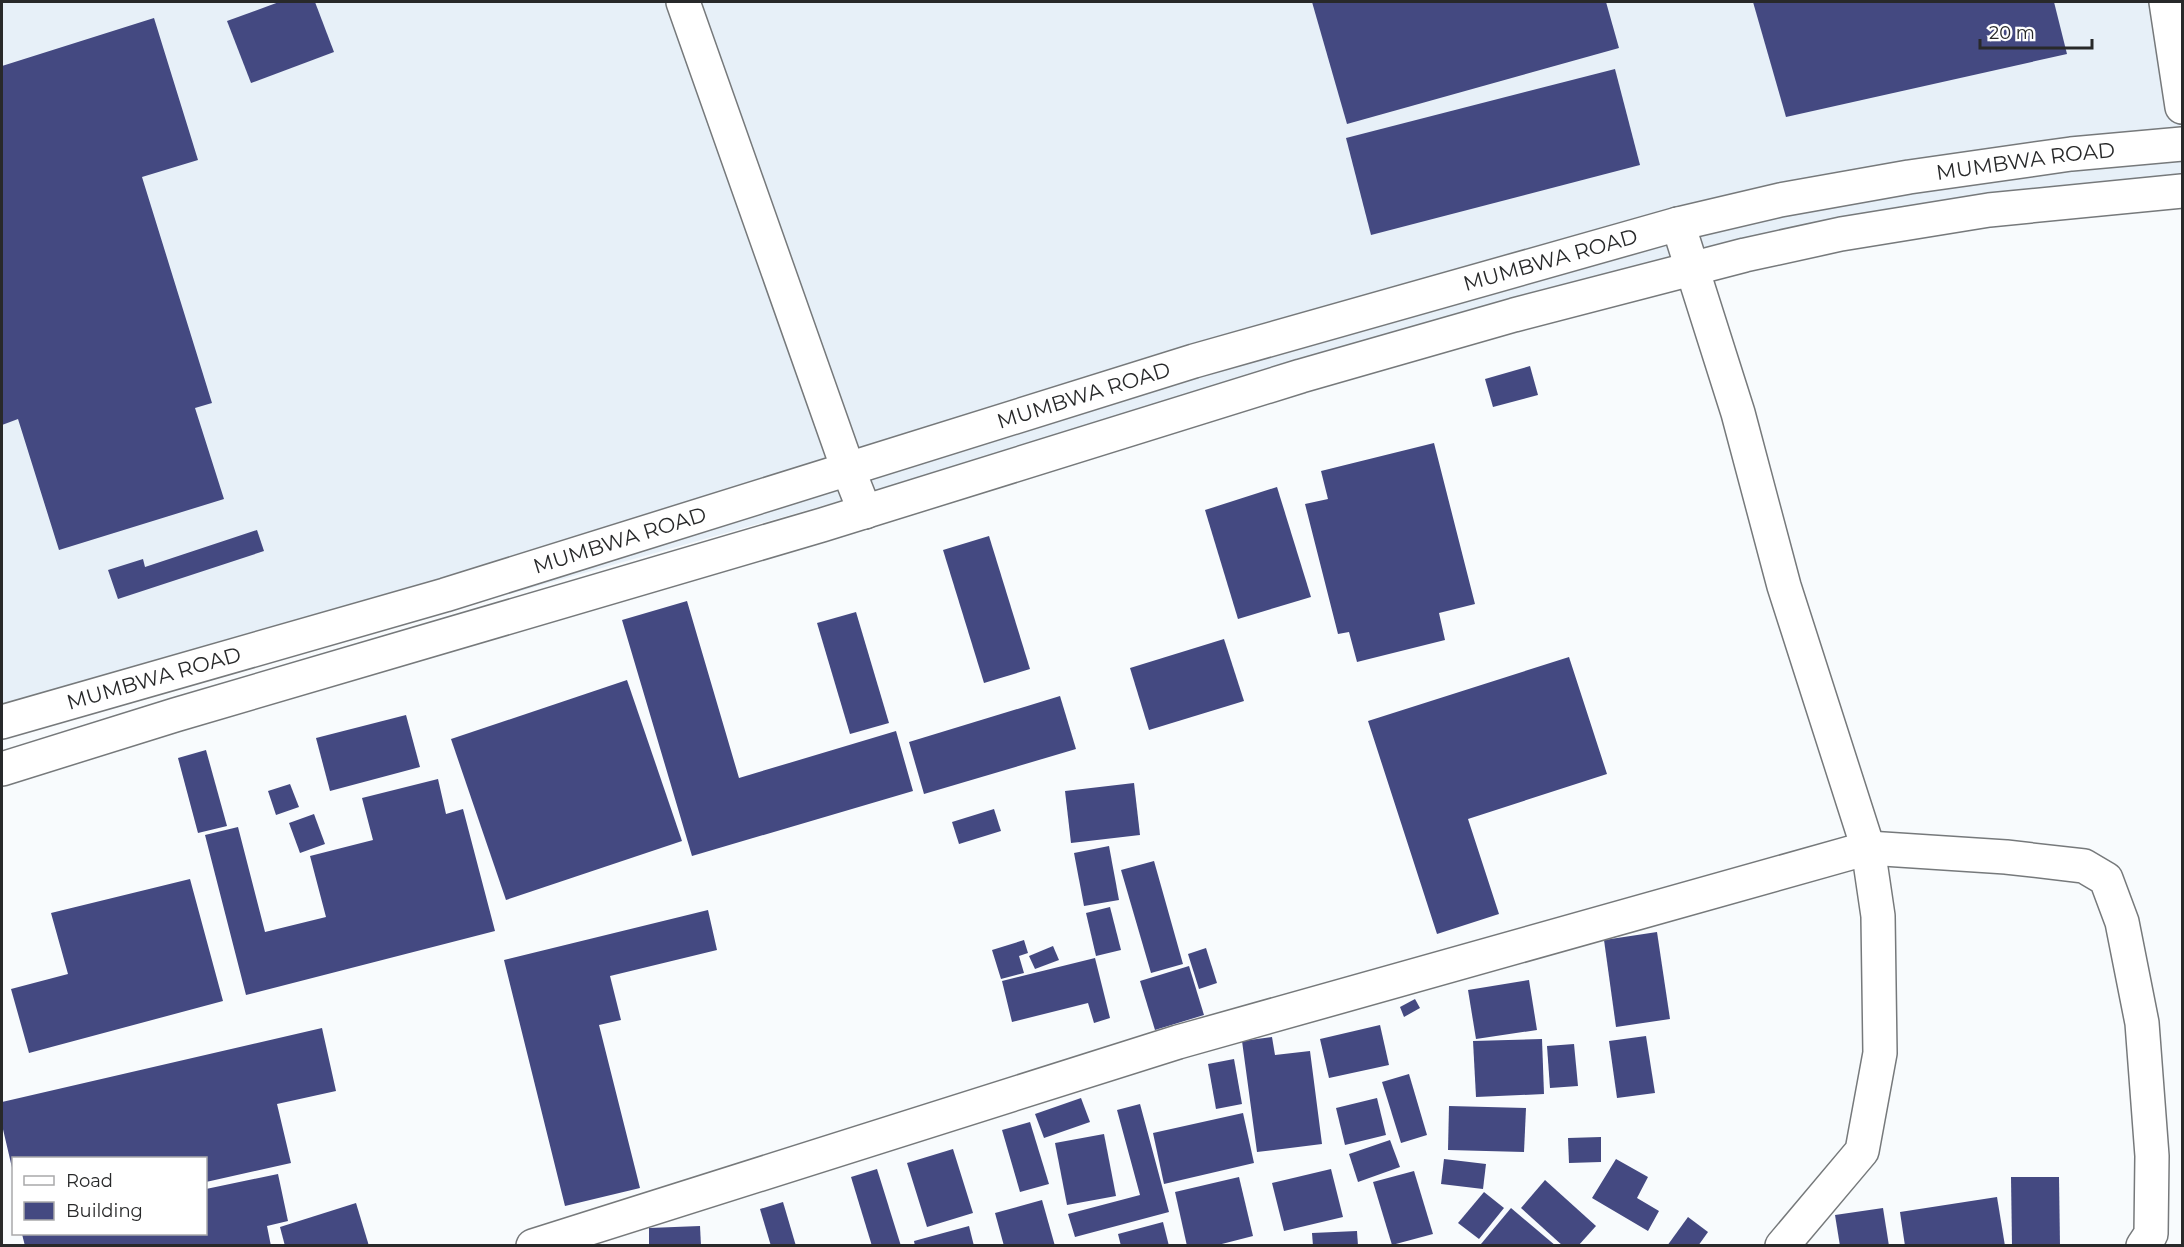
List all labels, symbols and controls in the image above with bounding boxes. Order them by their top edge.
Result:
scale bar [1980,12,2092,50]
text: 20 m [1989,22,2035,44]
street label: MUMBWA ROAD [1935,137,2116,185]
street label: MUMBWA ROAD [1460,223,1640,296]
street label: MUMBWA ROAD [994,356,1173,434]
street label: MUMBWA ROAD [530,501,709,579]
street label: MUMBWA ROAD [64,641,244,715]
legend [12,1157,207,1235]
text: Road [66,1170,113,1192]
text: Building [66,1200,143,1222]

